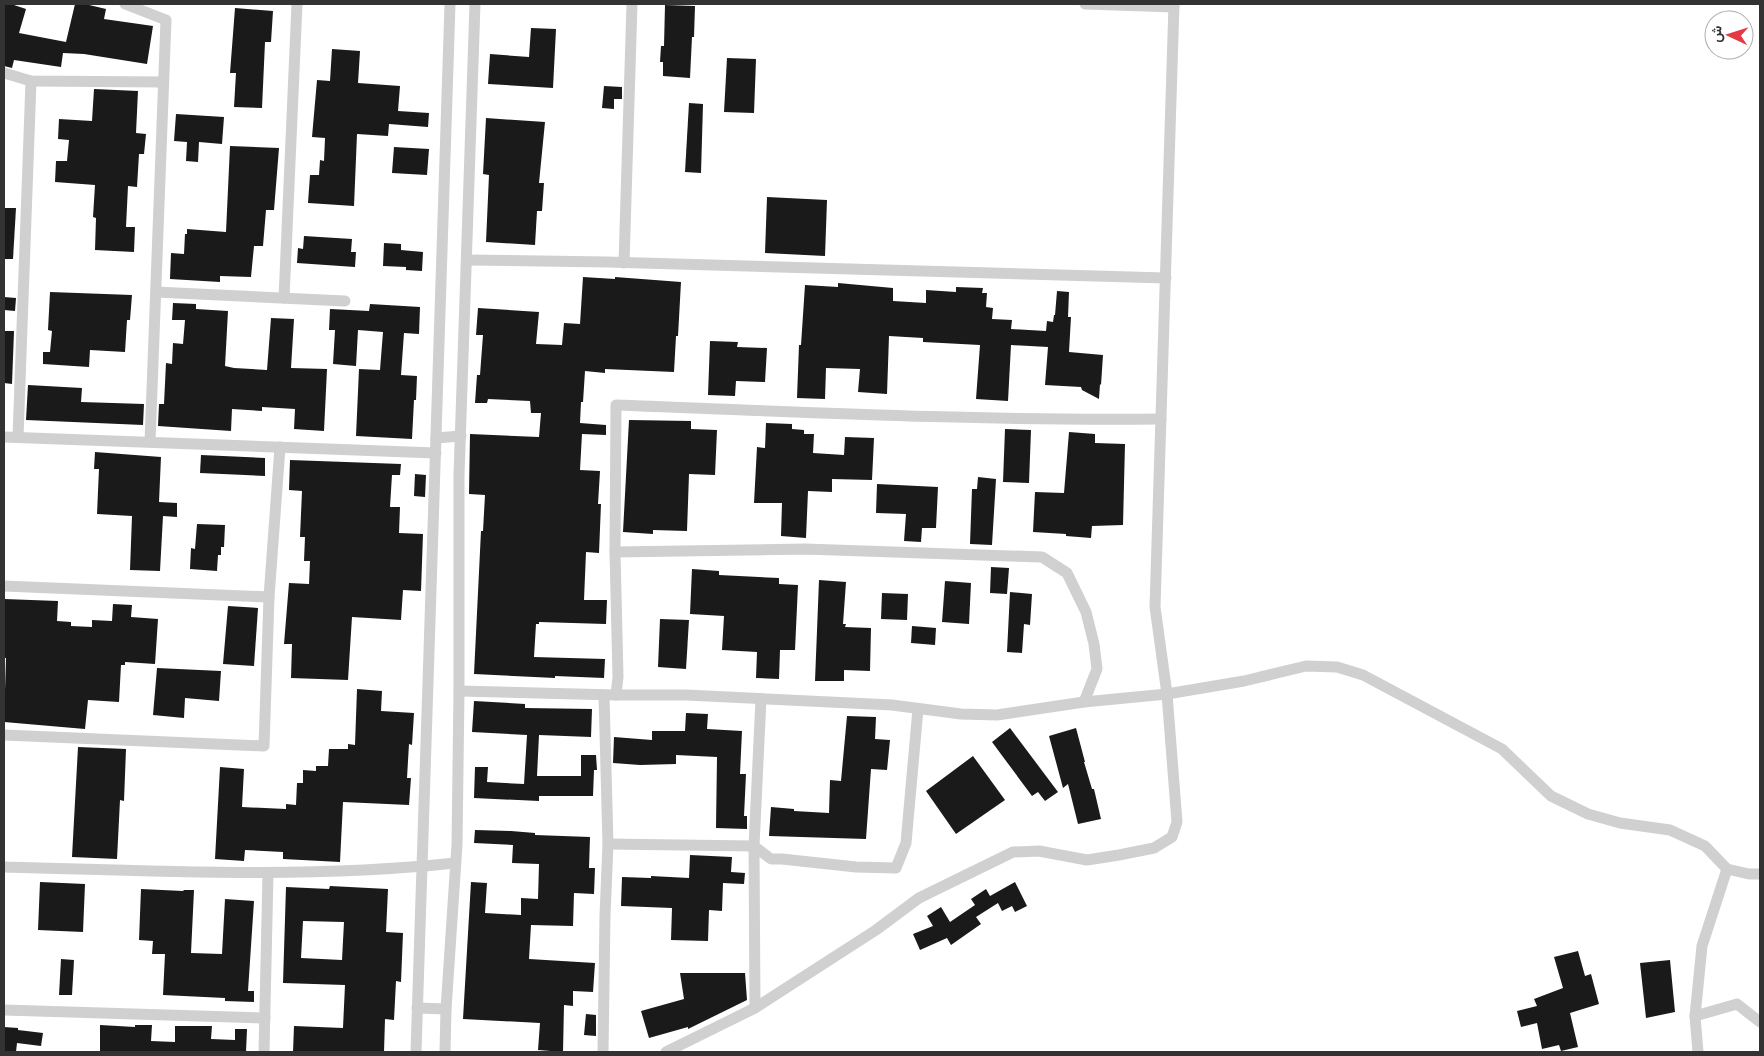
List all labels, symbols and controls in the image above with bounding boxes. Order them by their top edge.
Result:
north arrow [1704,10,1754,60]
text: ش [1707,25,1726,43]

